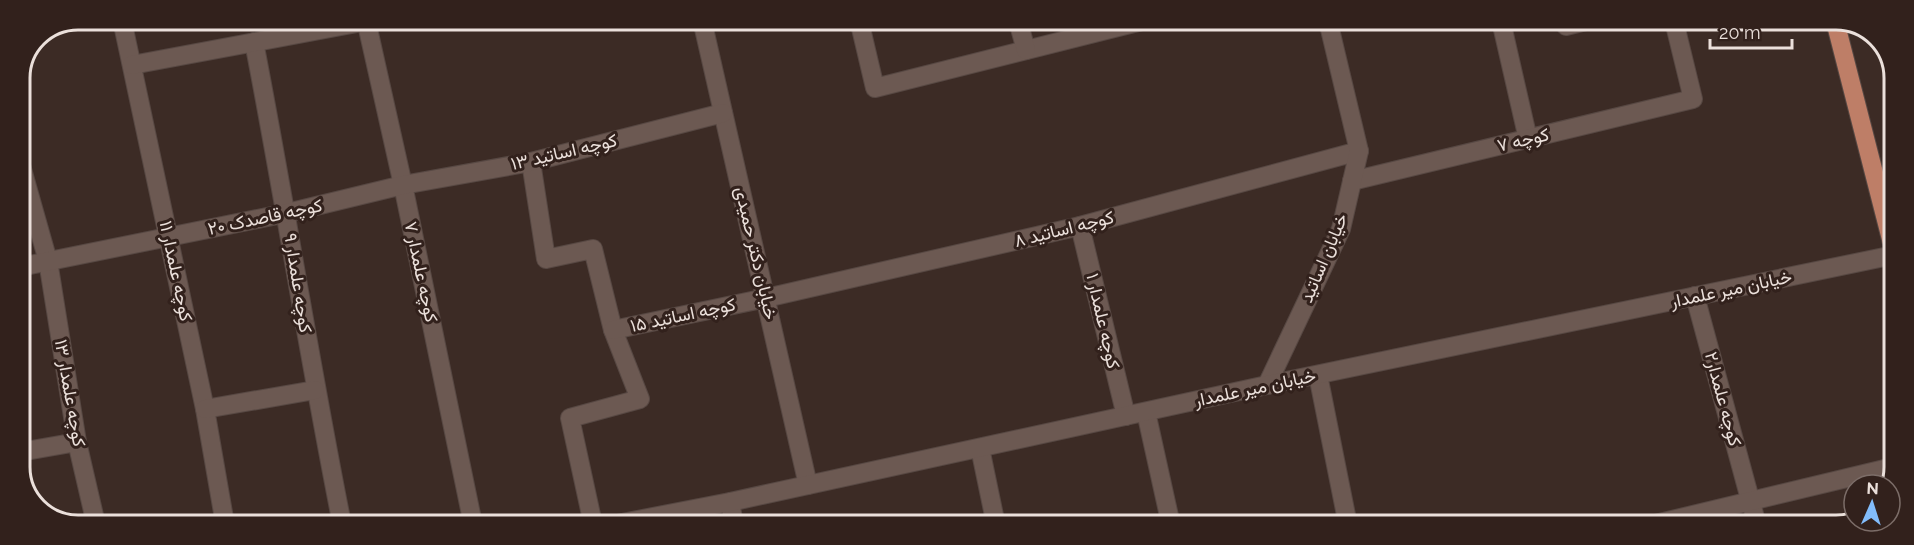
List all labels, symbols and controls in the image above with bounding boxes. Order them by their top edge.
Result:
scale bar [1710,12,1792,50]
text: 20 m [1719,22,1761,43]
street label: کوچه ۷ [1495,123,1551,158]
street label: کوچه اساتید ۱۳ [509,129,619,176]
street label: خیابان دکتر حمیدی [730,184,782,322]
street label: کوچه قاصدک ۲۰ [206,194,325,241]
street label: کوچه اساتید ۸ [1012,206,1116,253]
street label: خیابان اساتید [1295,210,1352,306]
street label: کوچه علمدار ۱۱ [154,219,197,324]
street label: کوچه علمدار ۷ [399,220,442,325]
street label: کوچه علمدار ۹ [278,232,317,335]
street label: خیابان میر علمدار [1667,265,1794,313]
street label: کوچه علمدار ۱ [1080,271,1125,371]
street label: کوچه اساتید ۱۵ [628,293,738,338]
street label: کوچه علمدار ۱۳ [49,337,90,449]
street label: کوچه علمدار۲ [1699,349,1746,449]
street label: خیابان میر علمدار [1191,364,1318,412]
north arrow [1842,473,1902,533]
text: N [1866,479,1879,498]

